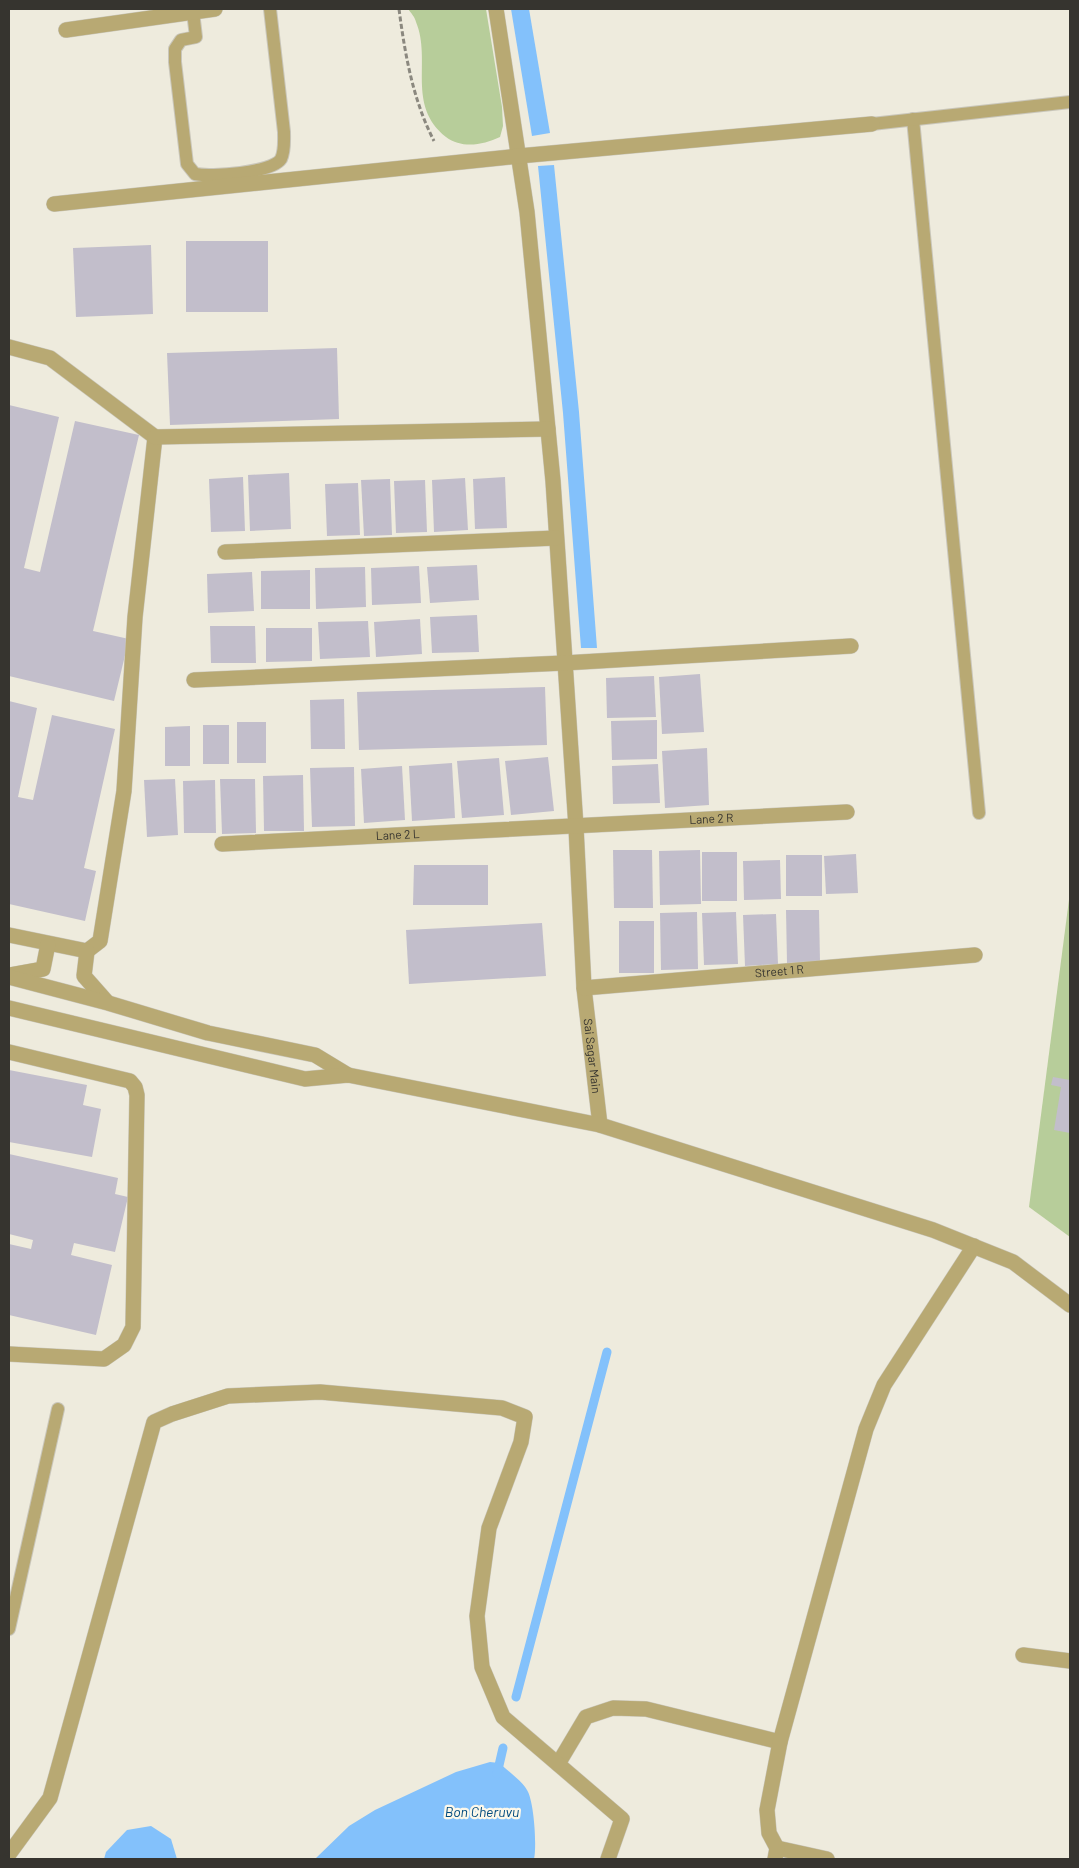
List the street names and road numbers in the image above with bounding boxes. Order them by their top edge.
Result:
street label: Lane 2 R [689,810,734,826]
street label: Lane 2 L [375,826,420,842]
street label: Street 1 R [754,961,804,980]
street label: Sai Sagar Main [582,1018,604,1094]

